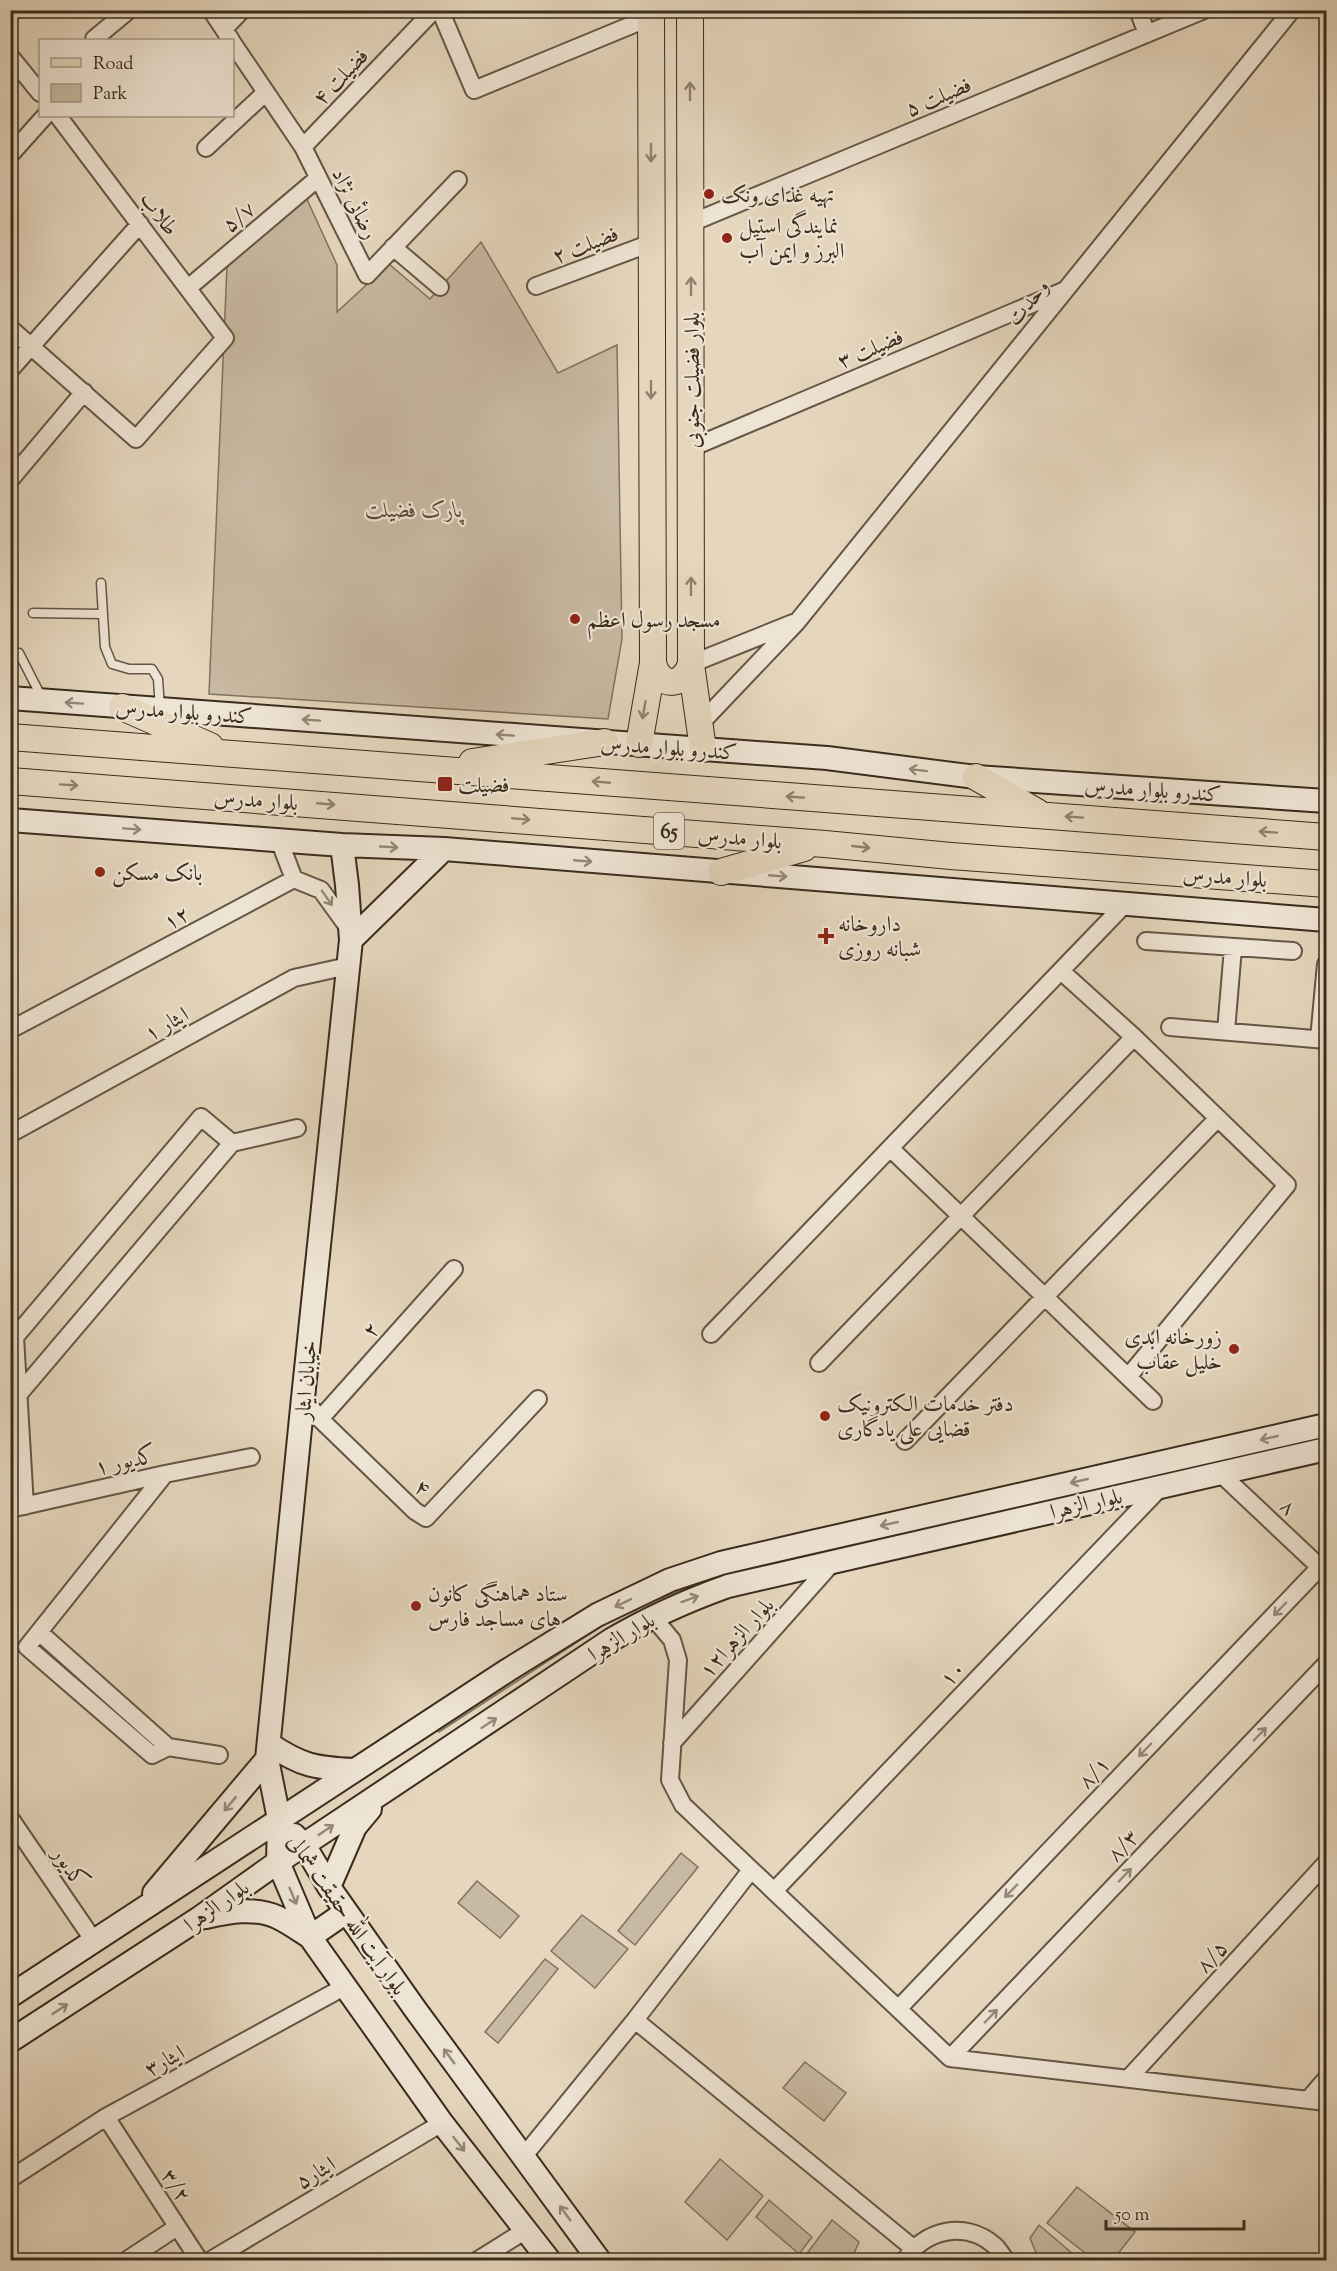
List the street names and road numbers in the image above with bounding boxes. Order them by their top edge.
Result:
street label: فضیلت ۴ [307,42,378,114]
street label: فضیلت ۵ [901,71,977,127]
street label: رضائی نژاد [322,163,385,246]
street label: طلاب [130,186,185,244]
street label: ۵/۷ [216,195,264,242]
street label: فضیلت ۲ [548,219,624,274]
street label: وحدت [1000,273,1058,335]
street label: بلوار فضیلت جنوبی [678,312,710,448]
street label: فضیلت ۳ [833,323,909,379]
street label: کندرو بلوار مدرس [114,693,253,735]
street label: کندرو بلوار مدرس [599,729,738,771]
street label: کندرو بلوار مدرس [1083,771,1222,813]
street label: بلوار مدرس [213,783,299,821]
road number: 65 [654,813,684,849]
street label: بلوار مدرس [696,820,783,860]
street label: بلوار مدرس [1182,860,1268,898]
street label: ۱۲ [159,899,196,940]
street label: ایثار ۱ [139,1000,195,1051]
street label: ۲ [356,1316,388,1346]
street label: خیابان ایثار [288,1339,327,1424]
street label: کدیور ۱ [92,1440,159,1485]
street label: ۴ [406,1473,436,1506]
street label: بلوار الزهرا [1047,1482,1126,1530]
street label: ۸ [1271,1492,1303,1524]
street label: بلوار الزهرا۱۲ [693,1592,783,1686]
street label: بلوار الزهرا [583,1606,662,1671]
street label: ۱۰ [934,1655,975,1695]
street label: ۸/۱ [1072,1750,1119,1798]
street label: ۸/۳ [1101,1823,1148,1871]
street label: بلوار آیت الله حقیقت شمالی [278,1826,417,2003]
street label: کدیور [42,1840,94,1896]
street label: بلوار الزهرا [179,1873,257,1942]
street label: ۸/۵ [1190,1934,1237,1982]
street label: ایثار۳ [139,2039,191,2087]
street label: ایثار۵ [290,2150,343,2199]
street label: ۳/۲ [152,2163,197,2210]

